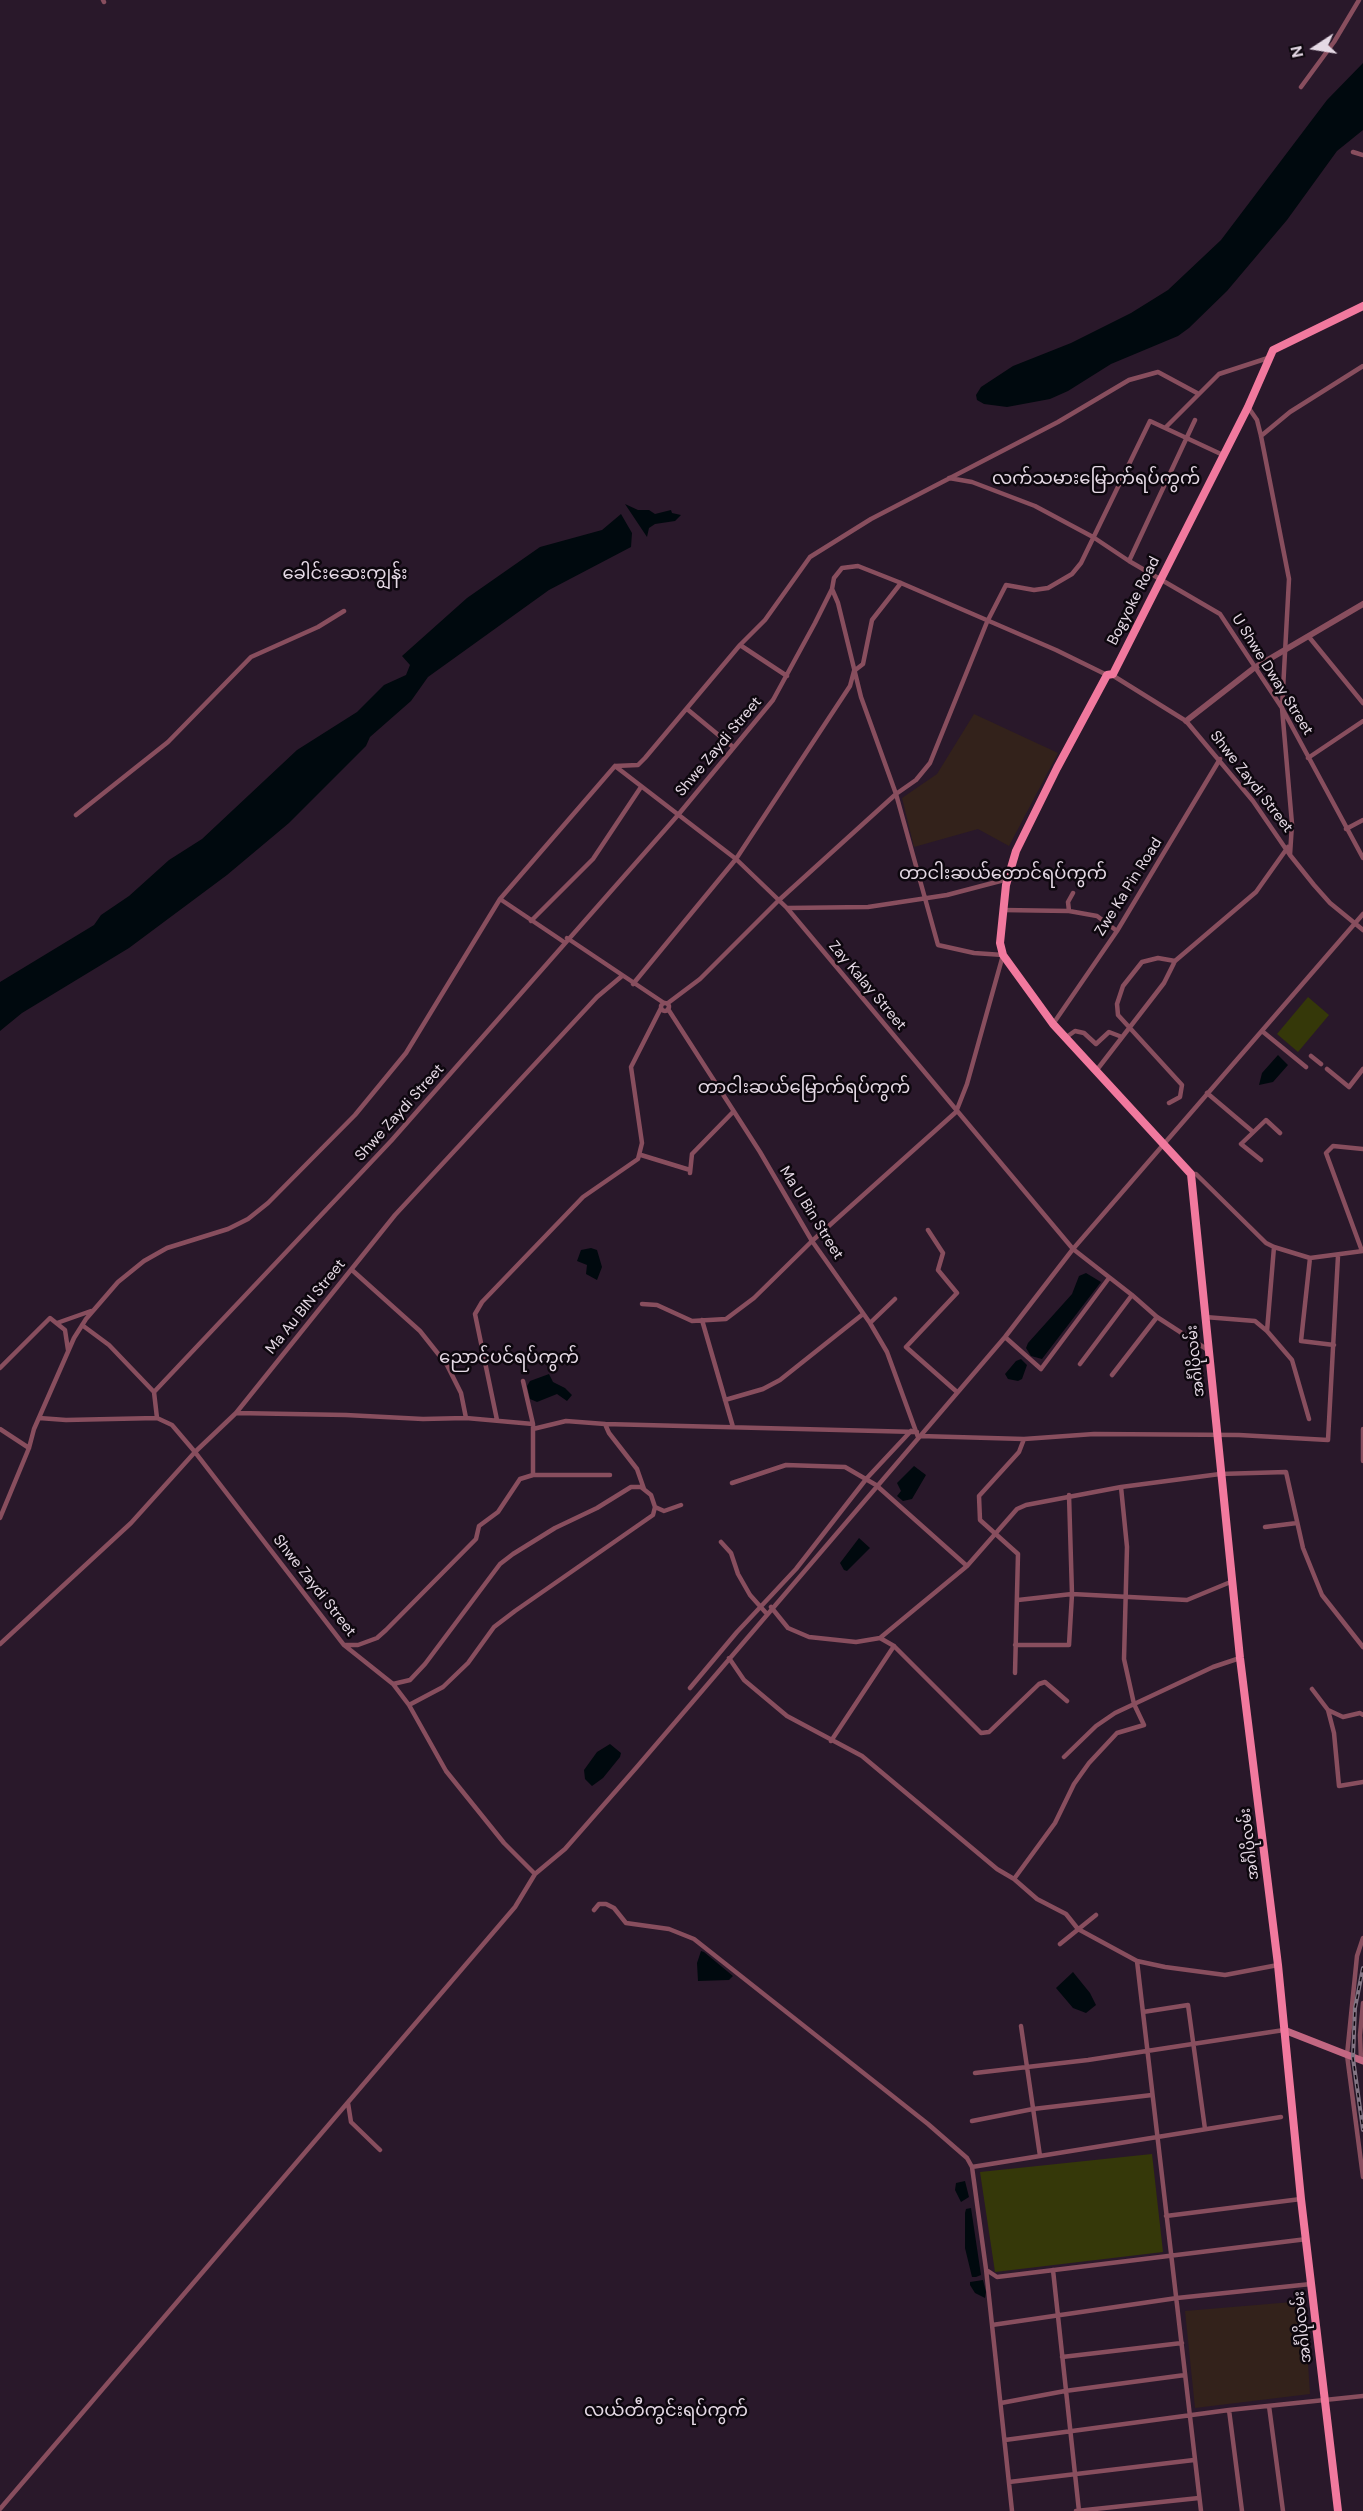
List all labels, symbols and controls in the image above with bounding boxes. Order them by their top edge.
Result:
north arrow [1285,18,1345,78]
text: N [1285,44,1308,60]
district label: လက်သမားမြောက်ရပ်ကွက် [992,468,1200,490]
street label: Bogyoke Road [1104,554,1164,648]
district label: ခေါင်းဆေးကျွန်း [282,563,408,585]
street label: U Shwe Dway Street [1228,611,1316,739]
street label: Shwe Zaydi Street [672,694,766,800]
street label: Shwe Zaydi Street [1206,728,1296,836]
street label: Zwe Ka Pin Road [1092,835,1166,939]
district label: တာငါးဆယ်တောင်ရပ်ကွက် [899,863,1107,885]
street label: Zay Kalay Street [824,938,910,1034]
street label: Shwe Zaydi Street [352,1061,448,1165]
district label: တာငါးဆယ်မြောက်ရပ်ကွက် [698,1077,910,1099]
street label: Ma U Bin Street [775,1163,847,1263]
street label: Ma Au BIN Street [262,1256,350,1358]
street label: အင်္ဂါပိုလမ်း [1183,1324,1209,1398]
district label: ညောင်ပင်ရပ်ကွက် [439,1347,579,1369]
street label: Shwe Zaydi Street [269,1532,359,1640]
street label: အင်္ဂါပိုလမ်း [1237,1807,1263,1881]
street label: အင်္ဂါပိုလမ်း [1290,2290,1316,2364]
district label: လယ်တီကွင်းရပ်ကွက် [584,2400,748,2422]

